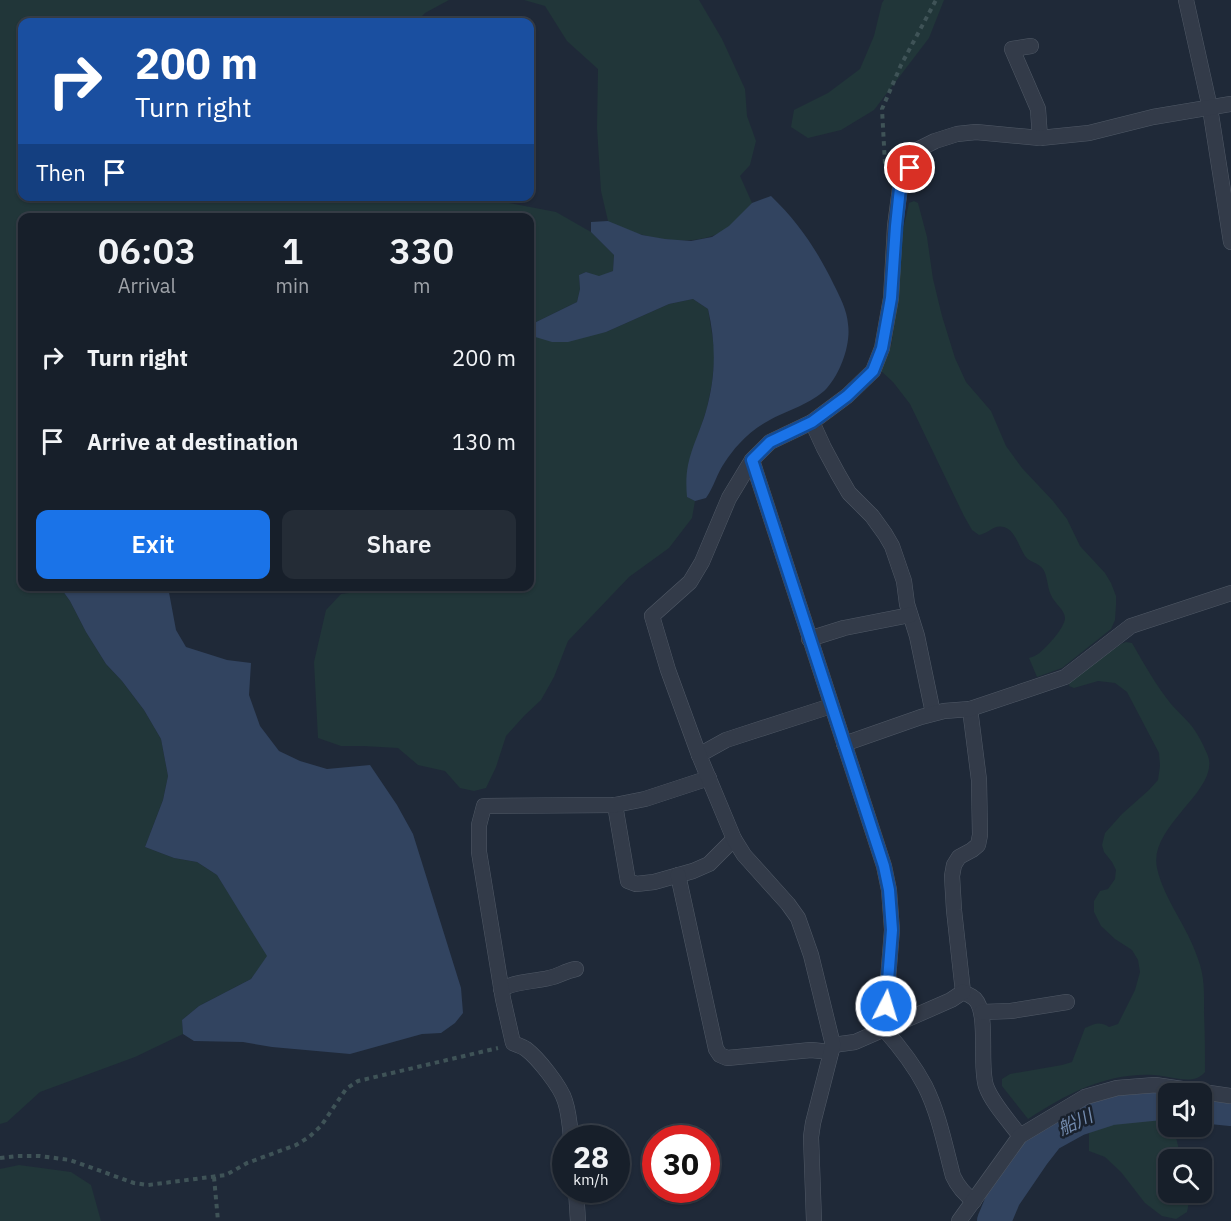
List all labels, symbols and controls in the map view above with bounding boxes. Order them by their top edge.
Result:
text: 200 m [135,36,258,91]
icon: right [36,42,114,120]
text: Turn right [135,89,252,124]
pin [884,142,935,193]
icon: arrive [893,151,926,184]
icon: arrive [98,156,131,189]
text: Then [36,158,86,187]
text: 06:03 [98,227,196,274]
text: 1 [282,227,303,274]
text: 330 [389,227,454,274]
text: Arrival [118,272,176,299]
text: min [276,272,309,299]
text: m [413,272,430,299]
icon: right [36,341,69,374]
text: Turn right [87,343,188,372]
text: 200 m [452,343,516,372]
icon: arrive [36,425,69,458]
text: Arrive at destination [87,427,298,456]
text: 130 m [452,427,516,456]
button: Exit [36,510,270,579]
button: Share [282,510,516,579]
position arrow [854,974,918,1038]
map controls [1158,1083,1212,1203]
button: sound [1158,1083,1212,1137]
water label: 船川 [1054,1103,1098,1140]
speed limit sign: 30 [642,1125,720,1203]
text: 28 [573,1137,609,1176]
button: search [1158,1149,1212,1203]
text: km/h [573,1170,609,1189]

